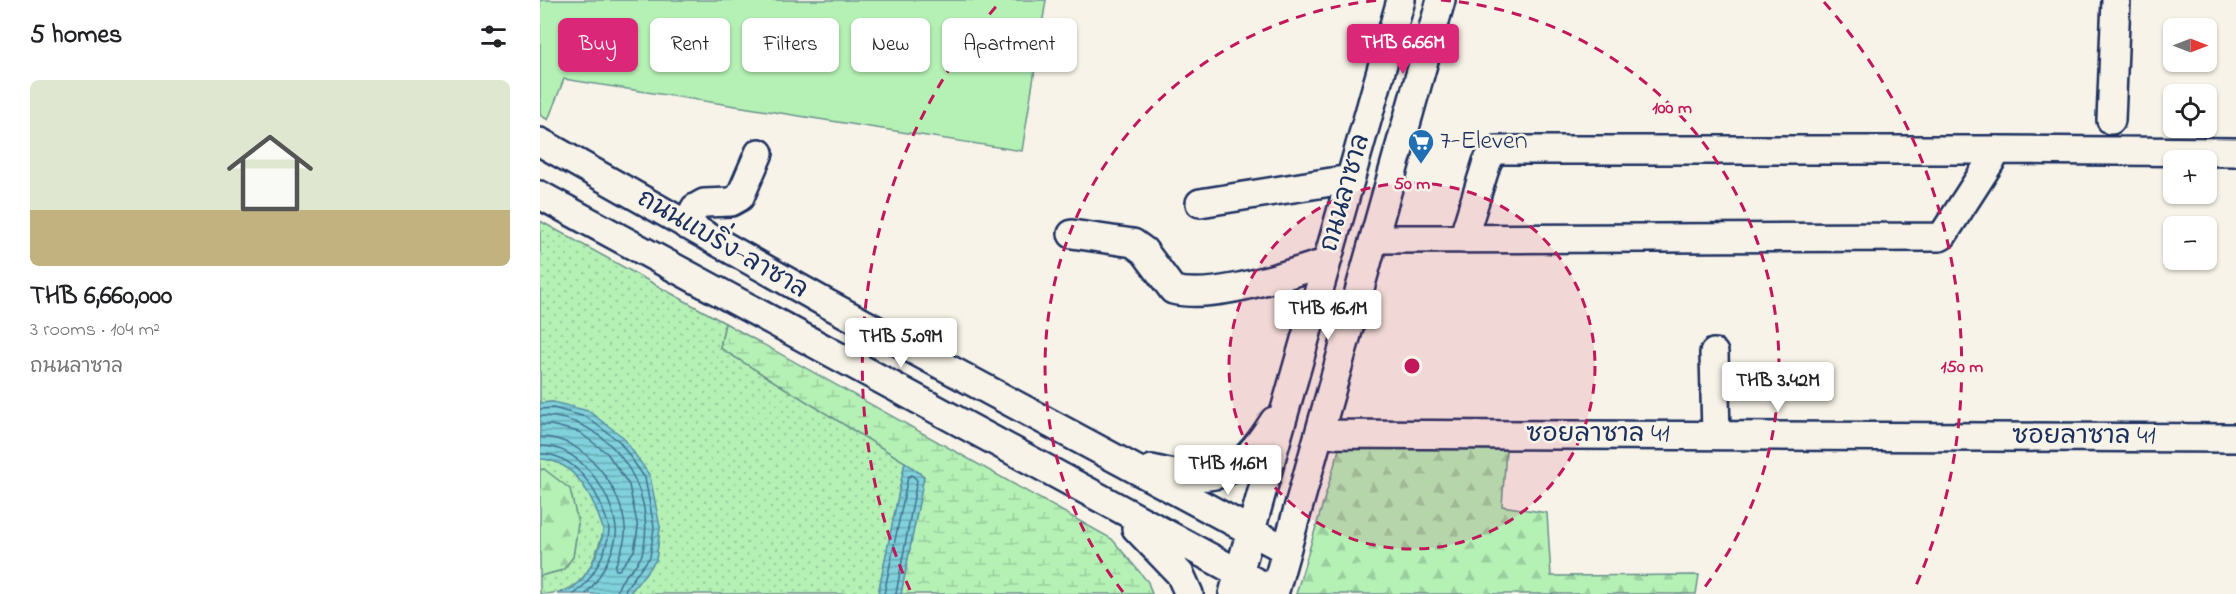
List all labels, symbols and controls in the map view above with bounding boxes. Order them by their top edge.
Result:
text: 5 homes [30,17,122,55]
chip: Buy [558,18,638,72]
chip: Rent [650,18,730,72]
chip: Filters [742,18,839,72]
chip: New [851,18,930,72]
chip: Apartment [942,18,1077,72]
north arrow [2163,18,2217,72]
map controls [2163,18,2217,270]
icon: filters [477,20,510,53]
pin: THB 6.66M [1334,24,1472,75]
text: THB 6.66M [1361,29,1445,58]
button: locate [2163,84,2217,138]
text: 100 m [1652,96,1692,122]
icon: home [216,119,324,227]
place label: 7-Eleven [1440,123,1528,161]
supermarket icon: 7-Eleven [1406,127,1436,165]
street label: ถนนลาซาล [1311,130,1381,256]
button: + [2163,150,2217,204]
text: 50 m [1394,172,1430,198]
street label: ถนนแบริ่ง-ลาซาล [629,175,818,309]
button: − [2163,216,2217,270]
text: THB 6,660,000 [30,278,172,316]
pin: THB 16.1M [1259,290,1397,341]
text: THB 16.1M [1288,295,1368,324]
text: 3 rooms · 104 m² [30,316,160,345]
pin: THB 5.09M [832,318,970,369]
text: THB 5.09M [859,323,943,352]
text: ถนนลาซาล [30,353,123,382]
text: 150 m [1941,355,1983,381]
centre of rings [1402,356,1422,376]
pin: THB 3.42M [1709,362,1847,413]
text: THB 3.42M [1736,367,1820,396]
street label: ซอยลาซาล 41 [1526,416,1670,454]
street label: ซอยลาซาล 41 [2012,418,2156,456]
pin: THB 11.6M [1159,445,1297,496]
text: THB 11.6M [1188,450,1268,479]

